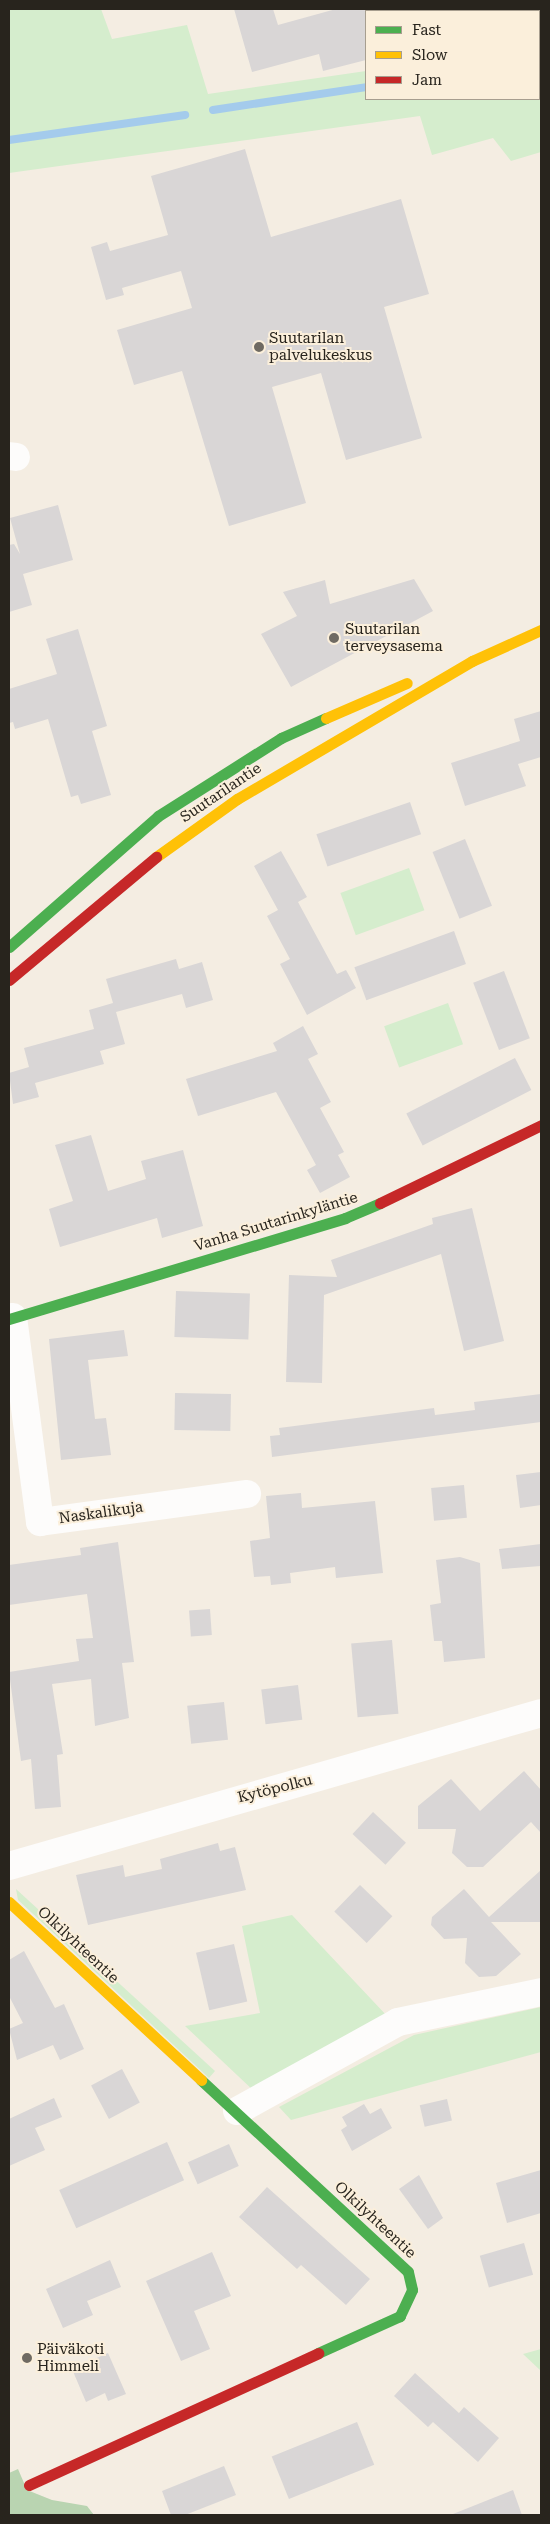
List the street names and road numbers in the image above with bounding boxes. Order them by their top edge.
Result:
street label: Suutarilantie [177,759,265,827]
street label: Vanha Suutarinkyläntie [192,1189,360,1255]
street label: Naskalikuja [58,1498,144,1528]
street label: Kytöpolku [236,1771,314,1807]
street label: Olkilyhteentie [34,1903,122,1987]
street label: Olkilyhteentie [331,2178,419,2262]

